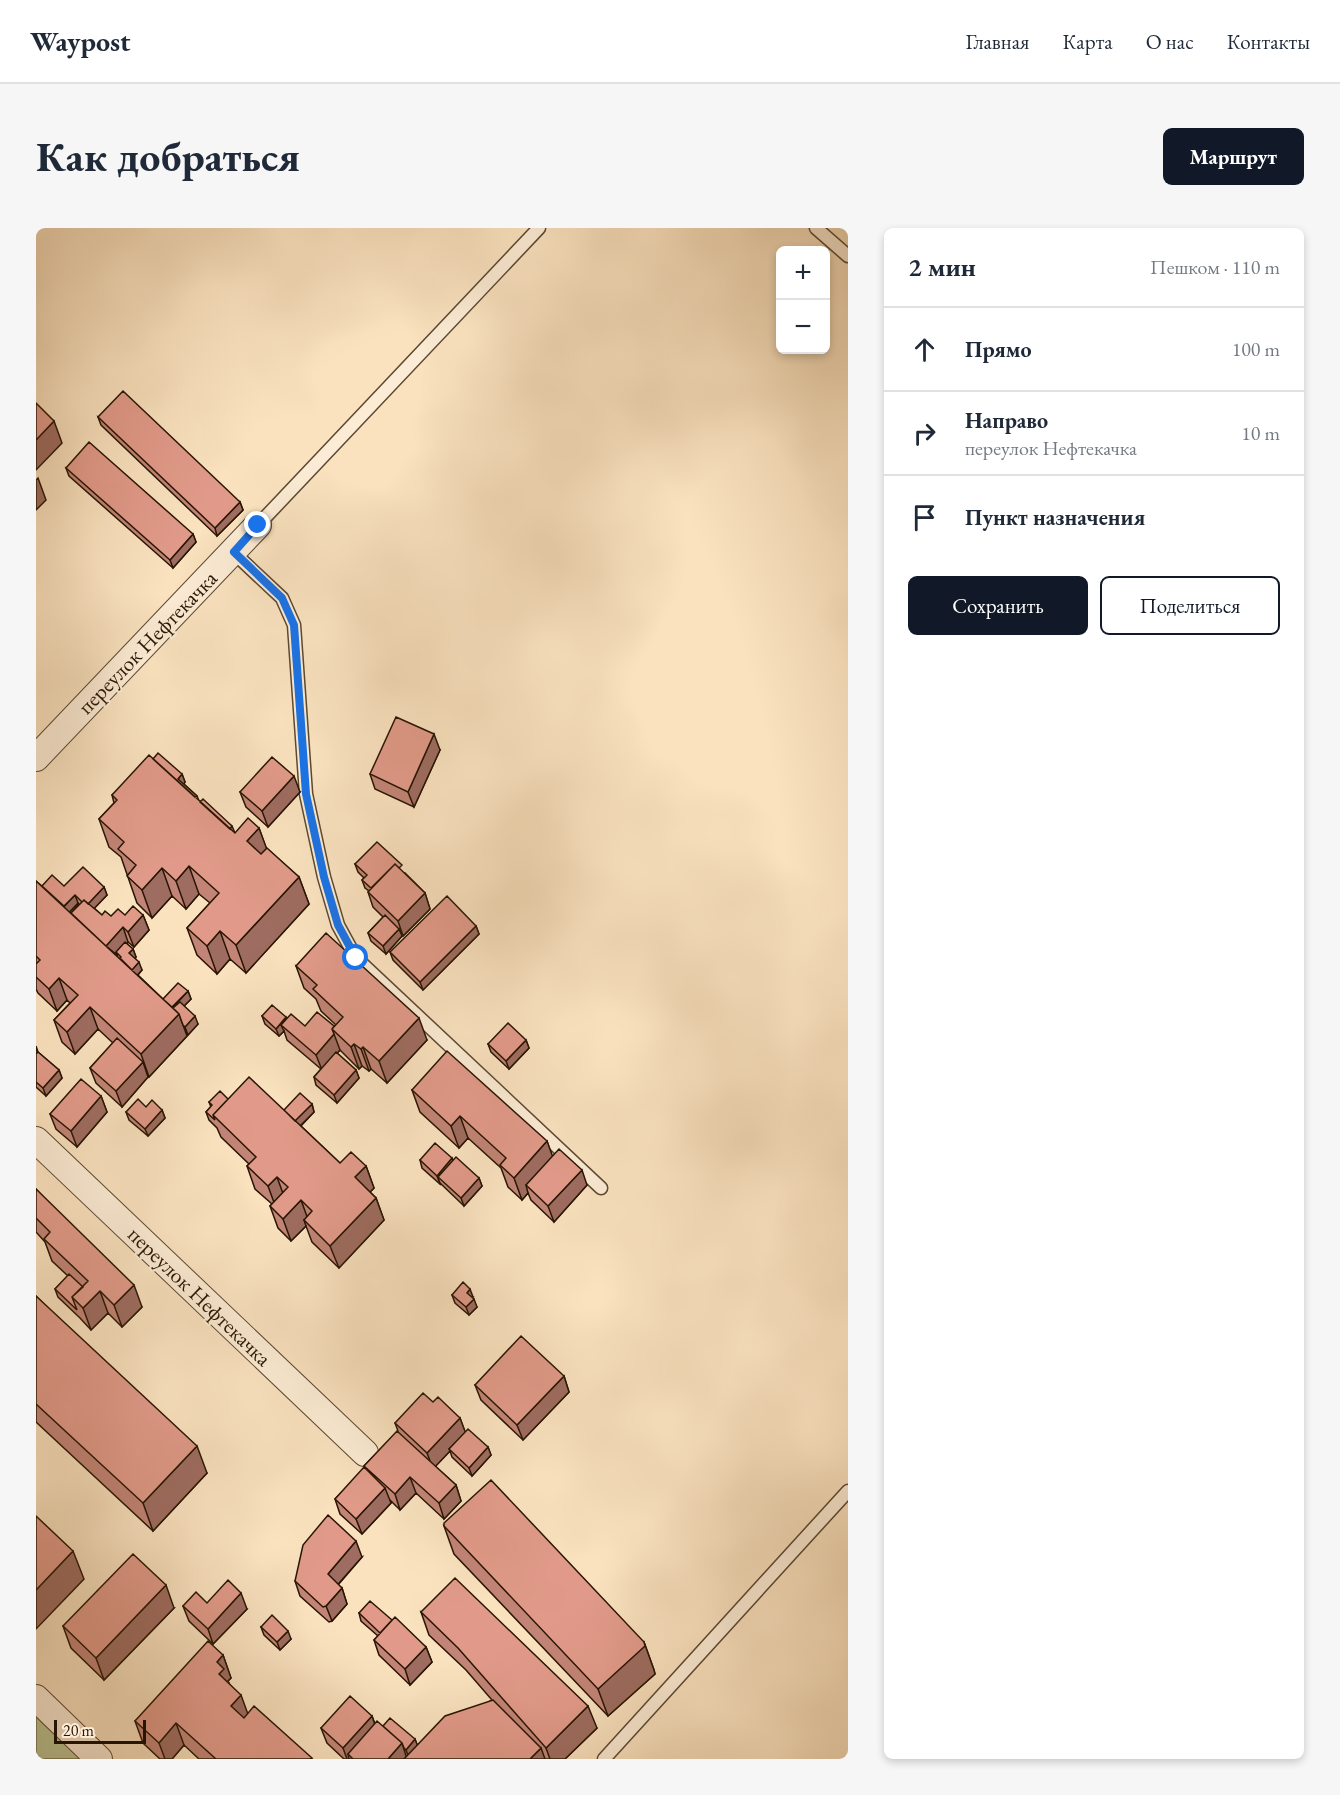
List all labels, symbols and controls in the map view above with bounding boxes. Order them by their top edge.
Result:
text: Waypost [30,23,131,59]
text: Главная [965,28,1029,55]
text: Карта [1062,28,1113,55]
text: О нас [1146,28,1194,55]
text: Контакты [1227,28,1310,55]
button: Маршрут [1163,128,1304,185]
text: Как добраться [36,129,300,184]
map controls [776,246,830,354]
button: + [776,246,830,300]
text: 2 мин [908,250,976,284]
text: Пешком · 110 m [1150,254,1280,280]
button: − [776,300,830,354]
icon: ahead [908,333,941,366]
text: Прямо [965,335,1032,364]
text: 100 m [1232,336,1280,362]
text: Направо [965,406,1048,435]
icon: right [908,417,941,450]
text: 10 m [1241,420,1280,446]
text: переулок Нефтекачка [965,435,1137,461]
icon: arrive [908,501,941,534]
text: Пункт назначения [965,503,1145,532]
route end [244,511,270,537]
street label: переулок Нефтекачка [71,564,224,720]
button: Сохранить [908,576,1088,635]
button: Поделиться [1100,576,1280,635]
route start [342,944,368,970]
street label: переулок Нефтекачка [122,1220,278,1373]
scale bar [54,1717,146,1744]
text: 20 m [63,1720,94,1741]

